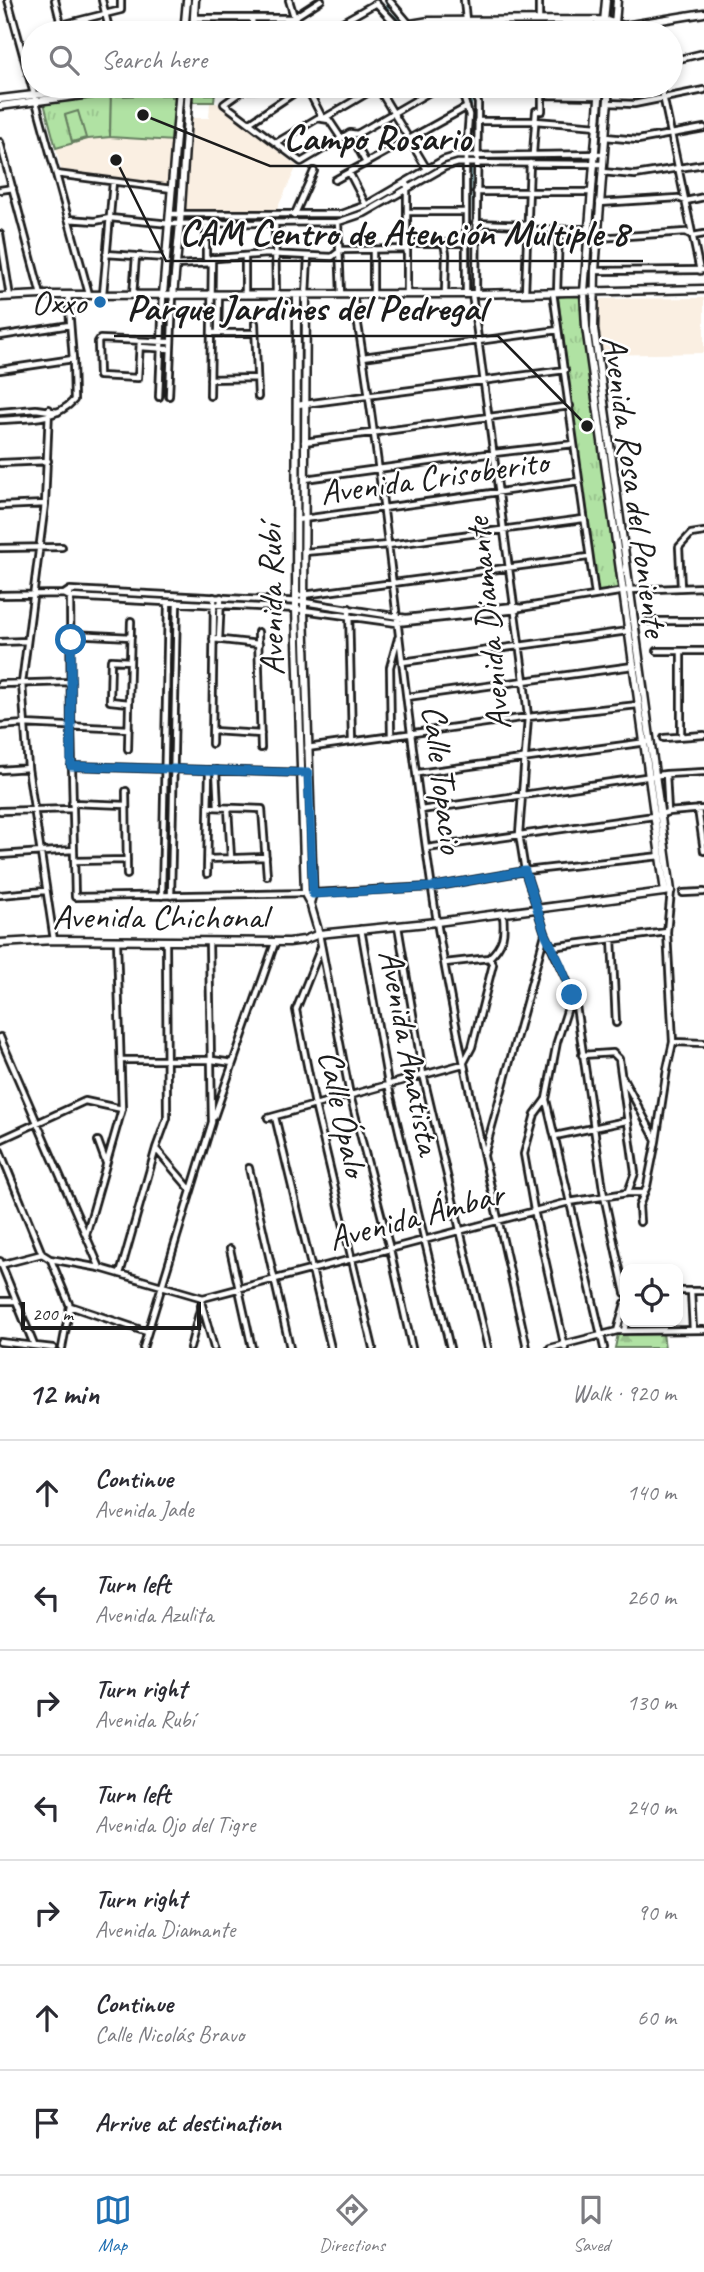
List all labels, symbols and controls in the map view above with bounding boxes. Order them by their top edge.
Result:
search box [21,21,683,98]
icon: search [45,41,83,79]
text: Search here [101,43,207,76]
callout: Campo Rosario [270,108,485,166]
text: Campo Rosario [284,114,473,161]
callout: CAM Centro de Atención Múltiple 8 [166,203,643,261]
text: CAM Centro de Atención Múltiple 8 [180,209,633,256]
callout: Parque Jardines del Pedregal [114,278,498,336]
place label: Oxxo [31,280,88,325]
text: Parque Jardines del Pedregal [127,284,492,331]
marker: Oxxo [92,294,108,310]
street label: Avenida Rosa del Poniente [592,332,679,642]
street label: Avenida Crisoberito [317,438,554,515]
street label: Avenida Diamante [454,513,522,732]
street label: Avenida Rubí [247,517,295,676]
route start [55,624,86,655]
street label: Calle Topacio [412,703,475,857]
street label: Avenida Chichonal [52,894,274,939]
street label: Avenida Amatista [368,946,452,1161]
route end [556,979,587,1010]
street label: Calle Ópalo [308,1046,379,1184]
street label: Avenida Ámbar [323,1170,511,1261]
map controls [620,1264,683,1327]
button: locate [620,1264,683,1327]
scale bar [21,1299,201,1331]
text: 200 m [32,1302,73,1326]
text: 12 min [28,1375,99,1413]
text: Walk · 920 m [572,1379,676,1408]
text: Continue [95,1462,173,1495]
icon: ahead [28,1474,66,1512]
text: 140 m [627,1478,676,1507]
text: Avenida Jade [95,1495,194,1524]
text: Turn left [95,1567,170,1600]
icon: left [28,1579,66,1617]
text: 260 m [627,1583,676,1612]
text: Avenida Azulita [95,1600,213,1629]
text: Turn right [95,1672,186,1705]
icon: right [28,1684,66,1722]
text: 130 m [627,1688,676,1717]
text: Avenida Rubí [95,1705,194,1734]
text: Turn left [95,1777,170,1810]
icon: left [28,1789,66,1827]
text: 240 m [627,1793,676,1822]
text: Avenida Ojo del Tigre [95,1810,255,1839]
text: Turn right [95,1882,186,1915]
icon: right [28,1894,66,1932]
text: 90 m [637,1898,676,1927]
text: Avenida Diamante [95,1915,235,1944]
text: Continue [95,1987,173,2020]
icon: ahead [28,1999,66,2037]
text: 60 m [637,2003,676,2032]
text: Calle Nicolás Bravo [95,2020,244,2049]
icon: arrive [28,2104,66,2142]
text: Arrive at destination [95,2106,281,2139]
tab: Map [94,2191,132,2257]
tab: Directions [319,2191,385,2257]
tab: Saved [572,2191,610,2257]

